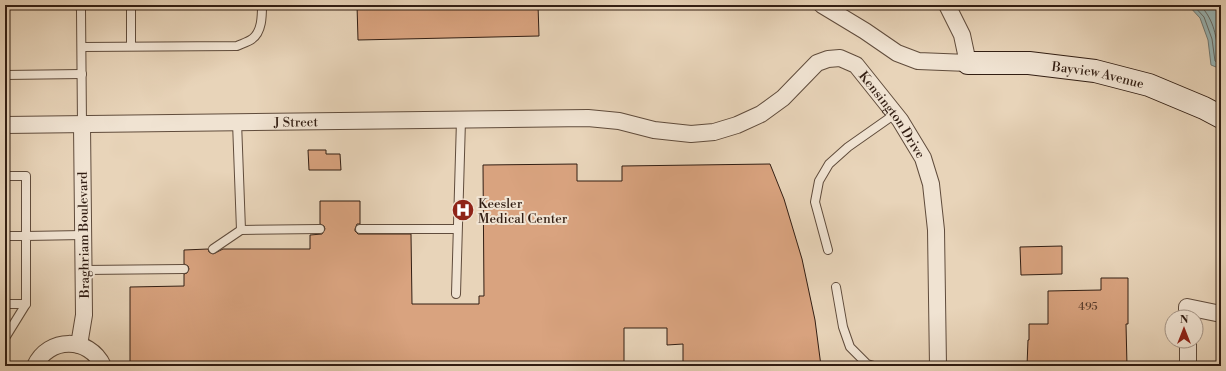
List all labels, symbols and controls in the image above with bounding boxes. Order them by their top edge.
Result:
street label: Bayview Avenue [1050,59,1146,92]
street label: Kensington Drive [855,68,929,162]
street label: J Street [273,114,318,131]
street label: Braghriam Boulevard [75,171,93,299]
place label: Keesler Medical Center [478,196,568,227]
hospital icon: Keesler Medical Center [450,197,476,223]
house number: 495 [1078,300,1098,314]
north arrow [1164,309,1204,349]
text: N [1180,313,1189,327]

